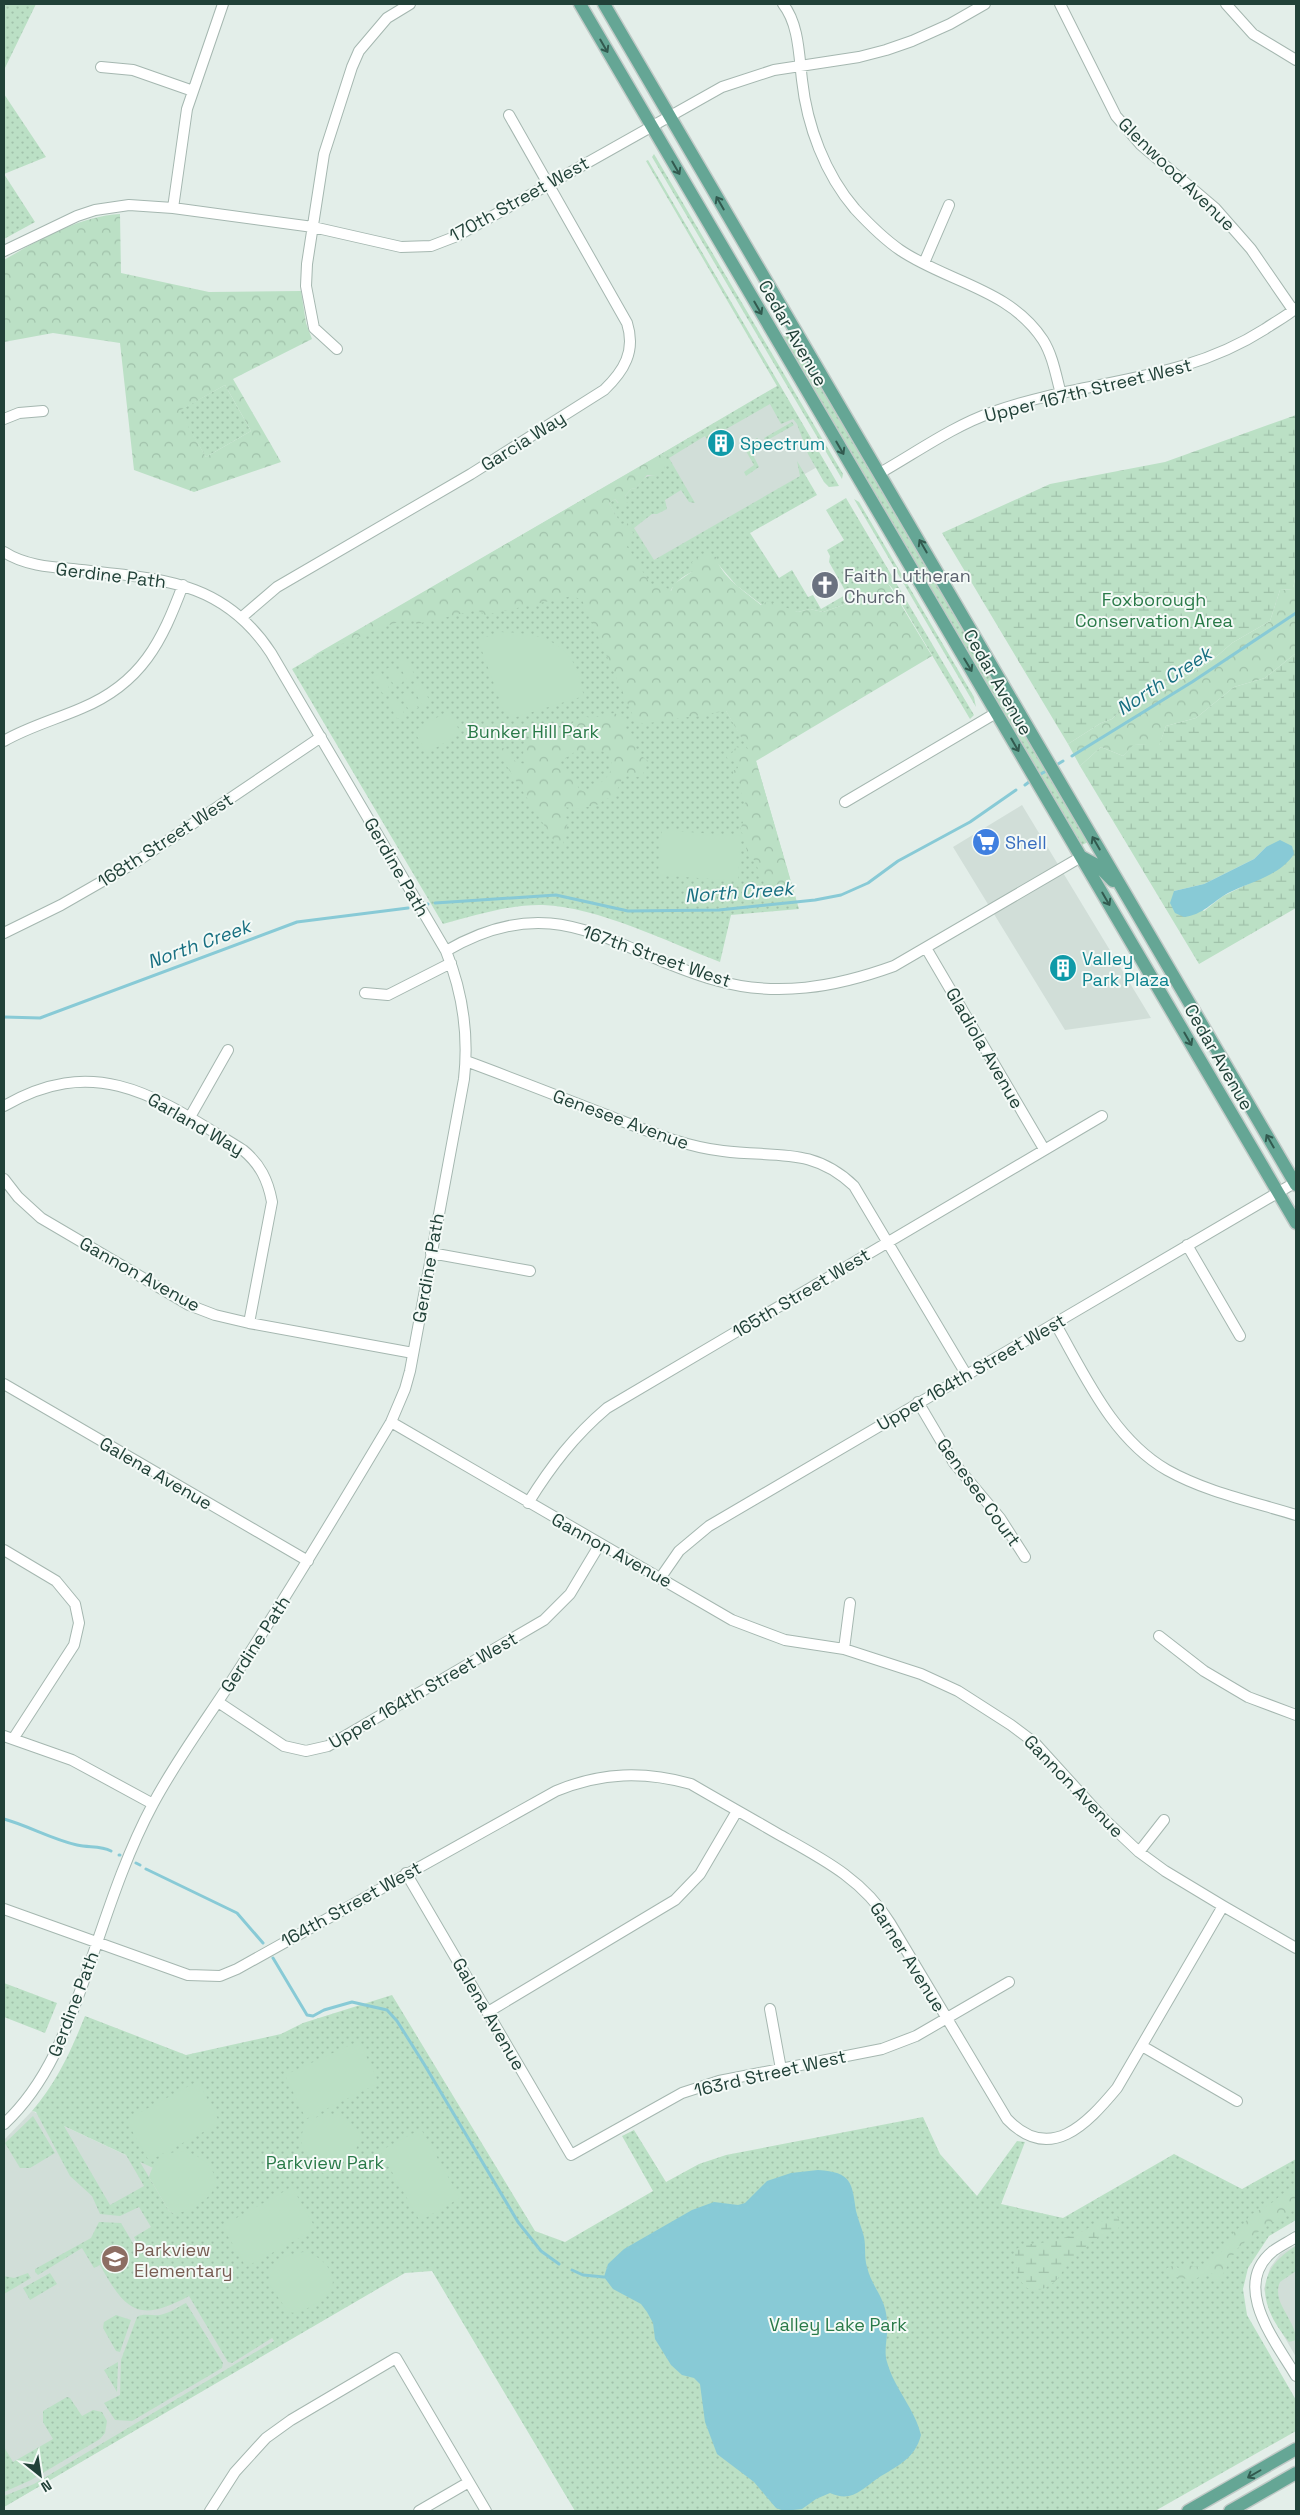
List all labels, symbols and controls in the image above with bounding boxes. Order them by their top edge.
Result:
one-way arrow [600,38,610,52]
street label: Glenwood Avenue [1114,112,1240,236]
street label: 170th Street West [445,151,593,247]
one-way arrow [671,160,681,174]
one-way arrow [715,196,725,210]
street label: Cedar Avenue [753,276,833,390]
one-way arrow [754,300,763,315]
street label: Upper 167th Street West [982,353,1194,427]
street label: Garcia Way [476,406,570,476]
building icon: Spectrum [706,428,736,458]
place label: Spectrum [740,432,825,455]
one-way arrow [836,440,846,455]
one-way arrow [917,539,927,553]
street label: Gerdine Path [54,557,168,593]
place label: Faith Lutheran Church [844,564,971,608]
church icon: Faith Lutheran Church [810,570,840,600]
park label: Foxborough Conservation Area [1075,588,1233,632]
street label: Cedar Avenue [958,625,1038,739]
water label: North Creek [1112,639,1219,721]
one-way arrow [963,657,973,671]
park label: Bunker Hill Park [467,720,599,743]
one-way arrow [1011,737,1020,752]
street label: 168th Street West [93,788,237,892]
street label: Gerdine Path [359,813,435,921]
supermarket icon: Shell [971,827,1001,857]
place label: Shell [1005,831,1047,854]
one-way arrow [1090,836,1100,850]
water label: North Creek [684,876,797,908]
one-way arrow [1101,891,1111,905]
water label: North Creek [144,913,257,974]
street label: 167th Street West [580,920,734,992]
place label: Valley Park Plaza [1082,947,1169,991]
building icon: Valley Park Plaza [1048,953,1078,983]
street label: Gladiola Avenue [941,983,1029,1113]
street label: Cedar Avenue [1179,1000,1259,1114]
one-way arrow [1184,1031,1194,1045]
street label: Genesee Avenue [550,1084,692,1154]
street label: Garland Way [144,1087,248,1161]
one-way arrow [1265,1134,1275,1148]
street label: Gerdine Path [407,1211,449,1325]
street label: Gannon Avenue [76,1231,204,1317]
street label: 165th Street West [728,1243,874,1343]
street label: Upper 164th Street West [873,1308,1069,1436]
street label: Galena Avenue [95,1431,217,1515]
street label: Genesee Court [932,1433,1026,1551]
street label: Gannon Avenue [548,1507,676,1593]
street label: Gerdine Path [215,1591,295,1697]
street label: Upper 164th Street West [325,1626,521,1754]
street label: Gannon Avenue [1019,1730,1129,1842]
street label: 164th Street West [277,1856,425,1952]
street label: Garner Avenue [865,1898,951,2016]
street label: Gerdine Path [42,1948,104,2060]
street label: Galena Avenue [447,1953,531,2075]
street label: 163rd Street West [692,2044,848,2102]
park label: Parkview Park [266,2151,385,2174]
place label: Parkview Elementary [134,2238,233,2282]
school or university icon: Parkview Elementary [100,2244,130,2274]
park label: Valley Lake Park [769,2313,907,2336]
north arrow [15,2450,65,2500]
one-way arrow [1247,2469,1262,2479]
text: N [38,2476,55,2496]

